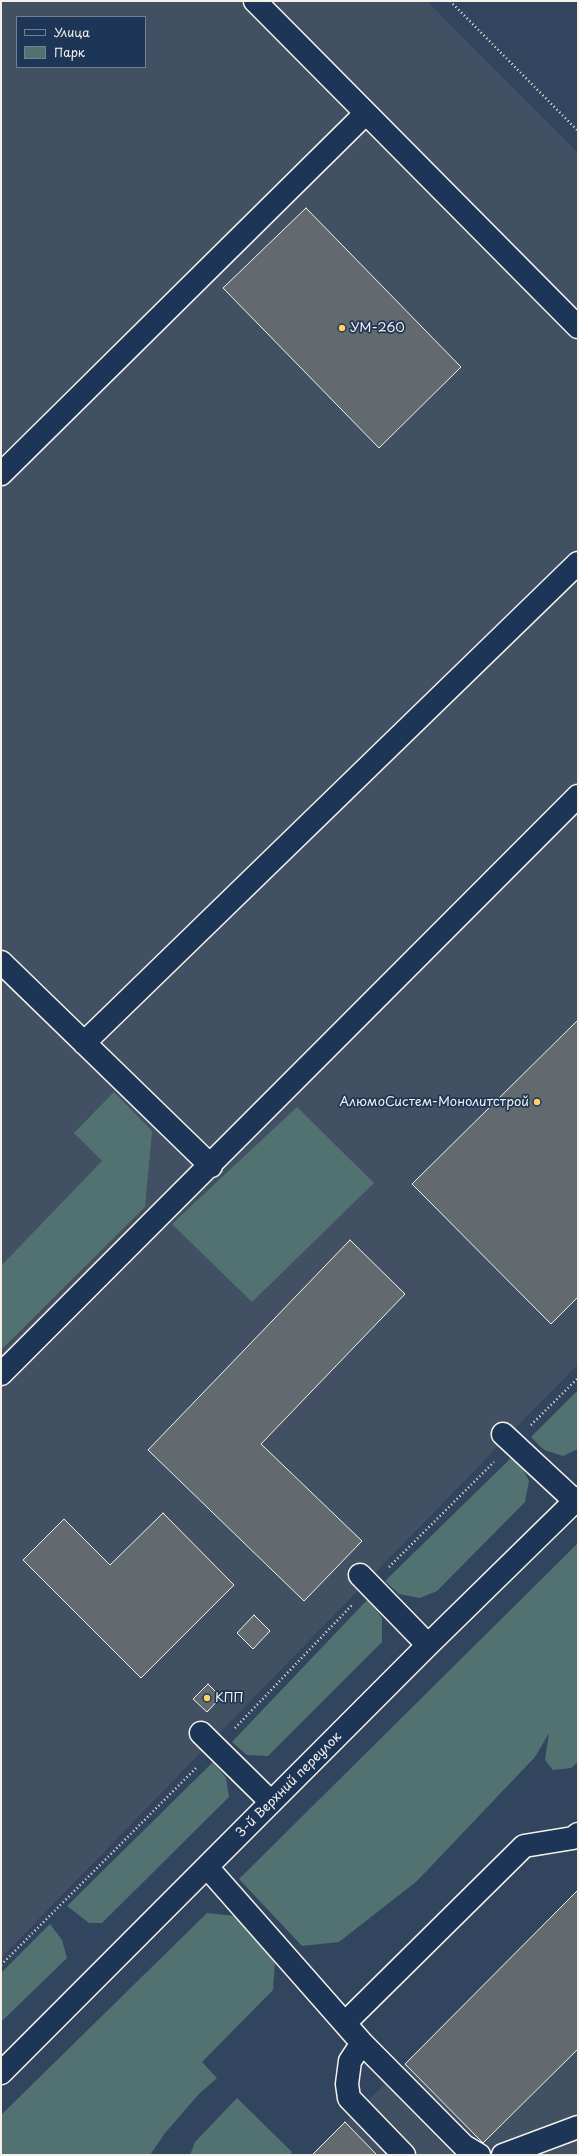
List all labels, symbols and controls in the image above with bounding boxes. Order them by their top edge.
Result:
legend [16,16,146,68]
text: Улица [54,23,90,41]
text: Парк [54,43,85,61]
place label: УМ-260 [350,320,405,336]
marker: УМ-260 [337,323,347,333]
place label: АлюмоСистем-Монолитстрой [339,1094,529,1110]
marker: АлюмоСистем-Монолитстрой [532,1097,542,1107]
place label: КПП [215,1690,244,1706]
marker: КПП [202,1693,212,1703]
street label: 3-й Верхний переулок [233,1729,345,1841]

